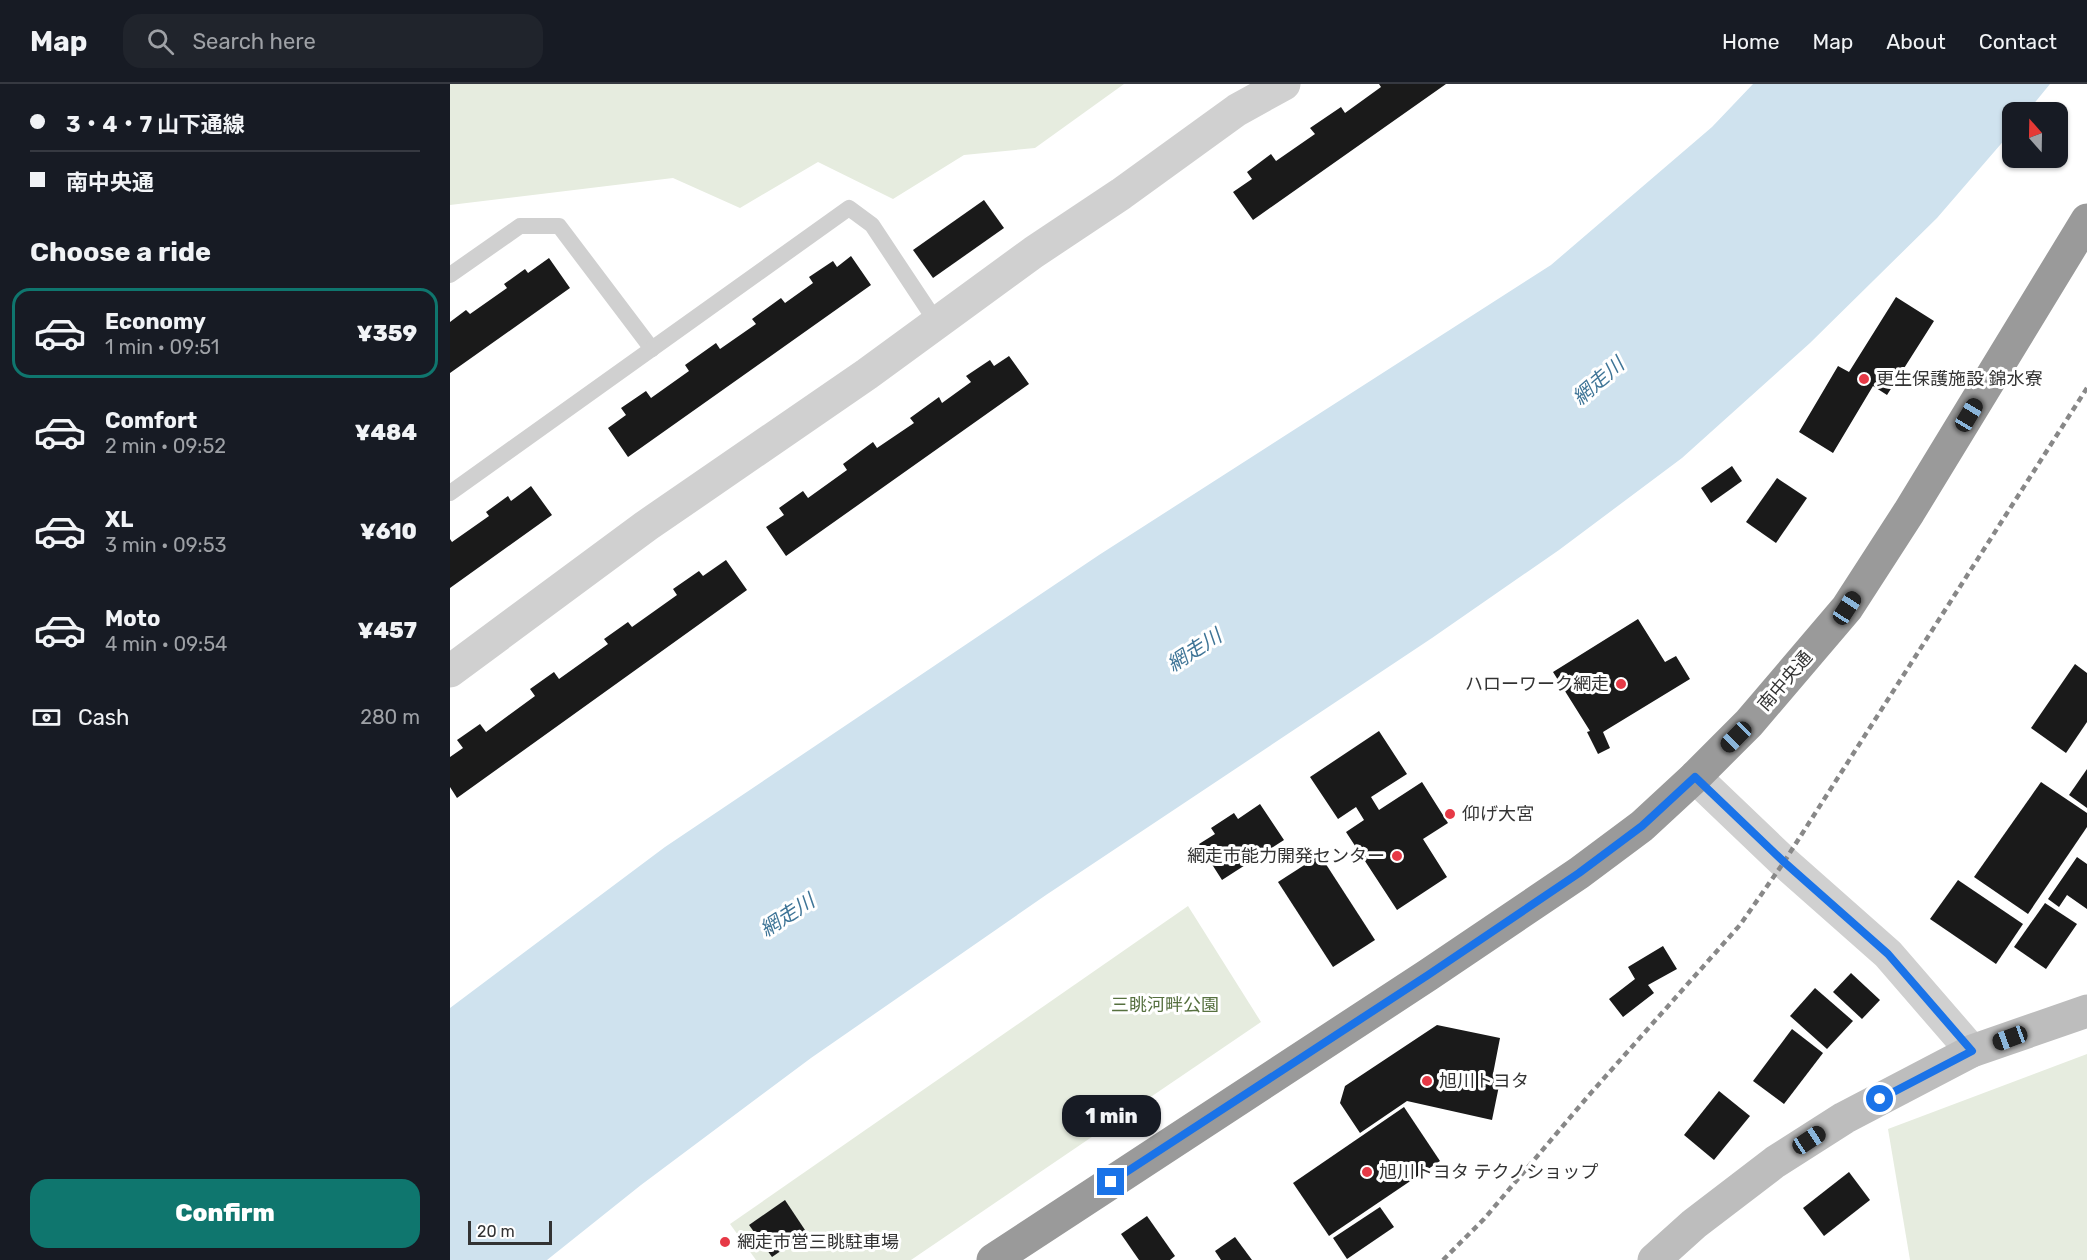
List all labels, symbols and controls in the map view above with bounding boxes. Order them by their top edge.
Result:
search box [123,14,543,68]
text: Map [30,25,87,58]
icon: search [144,25,177,58]
text: Search here [192,28,316,55]
text: Home [1722,29,1779,54]
text: Map [1812,29,1853,54]
text: About [1886,29,1946,54]
text: Contact [1979,29,2057,54]
north arrow [2002,102,2068,168]
map controls [2002,102,2068,168]
text: 3・4・7 山下通線 [66,111,245,138]
text: 南中央通 [66,169,154,196]
text: Choose a ride [30,236,211,268]
icon: car [33,306,87,360]
text: Economy [105,308,206,335]
text: ¥359 [357,320,417,347]
text: 1 min · 09:51 [105,335,219,359]
water label: 網走川 [1567,351,1630,410]
place label: 更生保護施設 錦水寮 [1876,368,2042,390]
marker: 更生保護施設 錦水寮 [1857,372,1871,386]
car [1952,395,1986,435]
icon: car [33,405,87,459]
text: Comfort [105,407,197,434]
text: ¥484 [355,419,417,446]
text: 2 min · 09:52 [105,434,226,458]
icon: car [33,504,87,558]
text: XL [105,506,133,533]
text: ¥610 [360,518,417,545]
text: 3 min · 09:53 [105,533,227,557]
car [1830,588,1864,628]
icon: car [33,603,87,657]
text: Moto [105,605,160,632]
text: ¥457 [358,617,417,644]
water label: 網走川 [1162,623,1227,676]
text: 4 min · 09:54 [105,632,227,656]
street label: 南中央通 [1753,647,1817,715]
place label: ハローワーク網走 [1465,673,1609,695]
marker: ハローワーク網走 [1614,677,1628,691]
icon: cash [30,701,63,734]
text: Cash [78,704,129,731]
text: 280 m [360,705,420,729]
car [1717,718,1755,756]
place label: 仰げ大宮 [1462,803,1534,825]
marker: 仰げ大宮 [1443,807,1457,821]
place label: 網走市能力開発センター [1187,845,1385,867]
marker: 網走市能力開発センター [1390,849,1404,863]
water label: 網走川 [755,888,820,941]
park label: 三眺河畔公園 [1111,994,1219,1016]
car [1990,1023,2030,1053]
place label: 旭川トヨタ [1439,1070,1529,1092]
marker: 旭川トヨタ [1420,1074,1434,1088]
route start [1866,1085,1893,1112]
callout: 1 min [1062,1095,1160,1137]
text: 1 min [1085,1104,1138,1128]
car [1789,1123,1829,1157]
place label: 旭川トヨタ テクノショップ [1379,1161,1598,1183]
marker: 旭川トヨタ テクノショップ [1360,1165,1374,1179]
route end [1097,1168,1124,1195]
button: Confirm [30,1179,420,1248]
scale bar [468,1218,552,1246]
text: 20 m [477,1222,515,1241]
place label: 網走市営三眺駐車場 [737,1231,899,1253]
marker: 網走市営三眺駐車場 [718,1235,732,1249]

